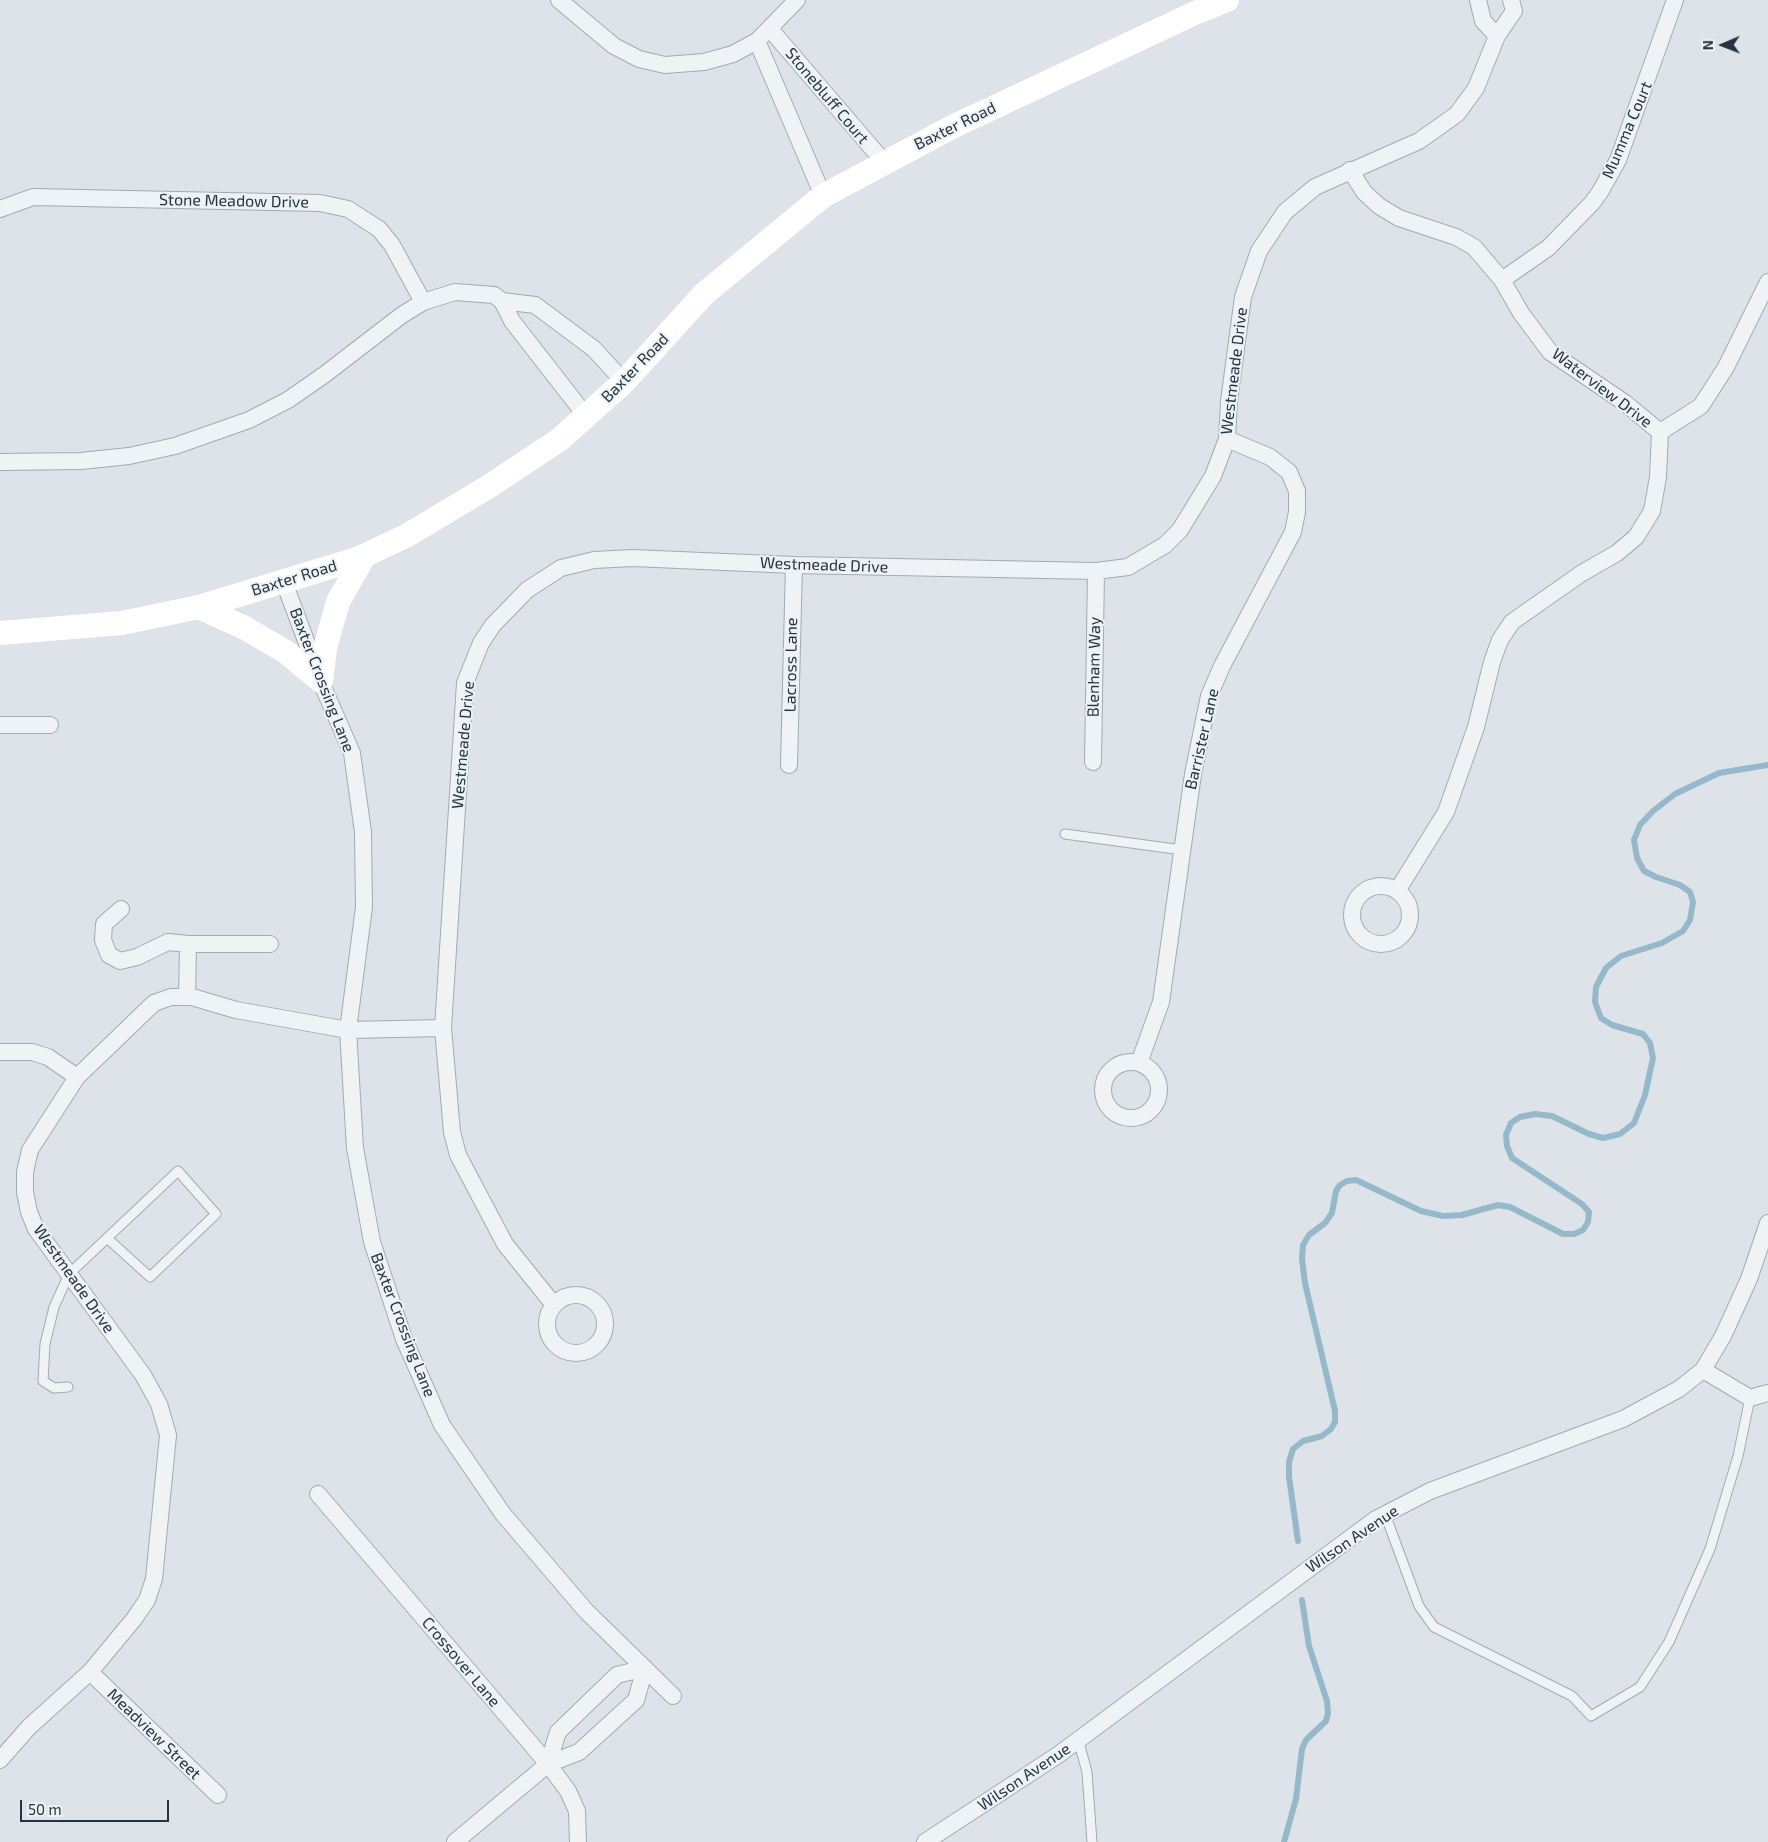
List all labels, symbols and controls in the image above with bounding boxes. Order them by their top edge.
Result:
north arrow [1698,20,1748,70]
text: N [1699,40,1716,50]
street label: Stonebluff Court [781,44,873,148]
street label: Mumma Court [1598,79,1656,181]
street label: Baxter Road [911,98,999,154]
street label: Stone Meadow Drive [159,190,309,212]
street label: Westmeade Drive [1217,306,1251,436]
street label: Baxter Road [597,329,673,407]
street label: Waterview Drive [1548,344,1656,432]
street label: Westmeade Drive [760,553,888,577]
street label: Baxter Road [249,556,339,600]
street label: Baxter Crossing Lane [286,605,358,755]
street label: Lacross Lane [781,617,801,713]
street label: Blenham Way [1084,617,1104,717]
street label: Westmeade Drive [448,680,478,810]
street label: Barrister Lane [1181,687,1223,791]
street label: Westmeade Drive [29,1221,119,1337]
street label: Baxter Crossing Lane [367,1250,439,1400]
street label: Wilson Avenue [1302,1501,1402,1577]
street label: Crossover Lane [418,1613,504,1711]
street label: Meadview Street [103,1684,205,1784]
street label: Wilson Avenue [974,1739,1074,1815]
scale bar [22,1790,171,1822]
text: 50 m [28,1800,62,1818]

